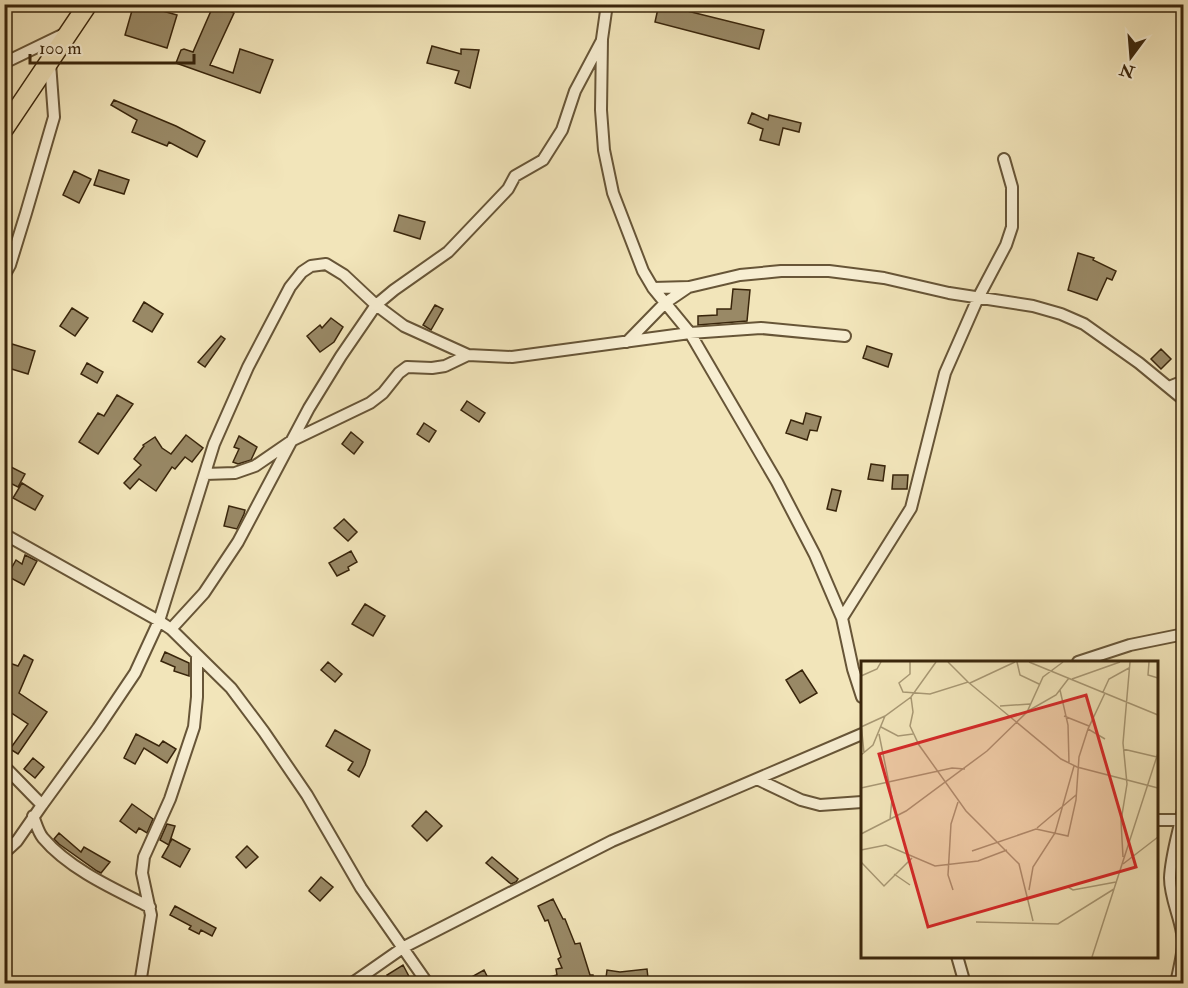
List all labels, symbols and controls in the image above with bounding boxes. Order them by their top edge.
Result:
scale bar [30,27,194,65]
north arrow [1101,27,1161,87]
text: 100 m [39,37,82,60]
text: N [1117,59,1138,82]
inset map [861,661,1158,958]

